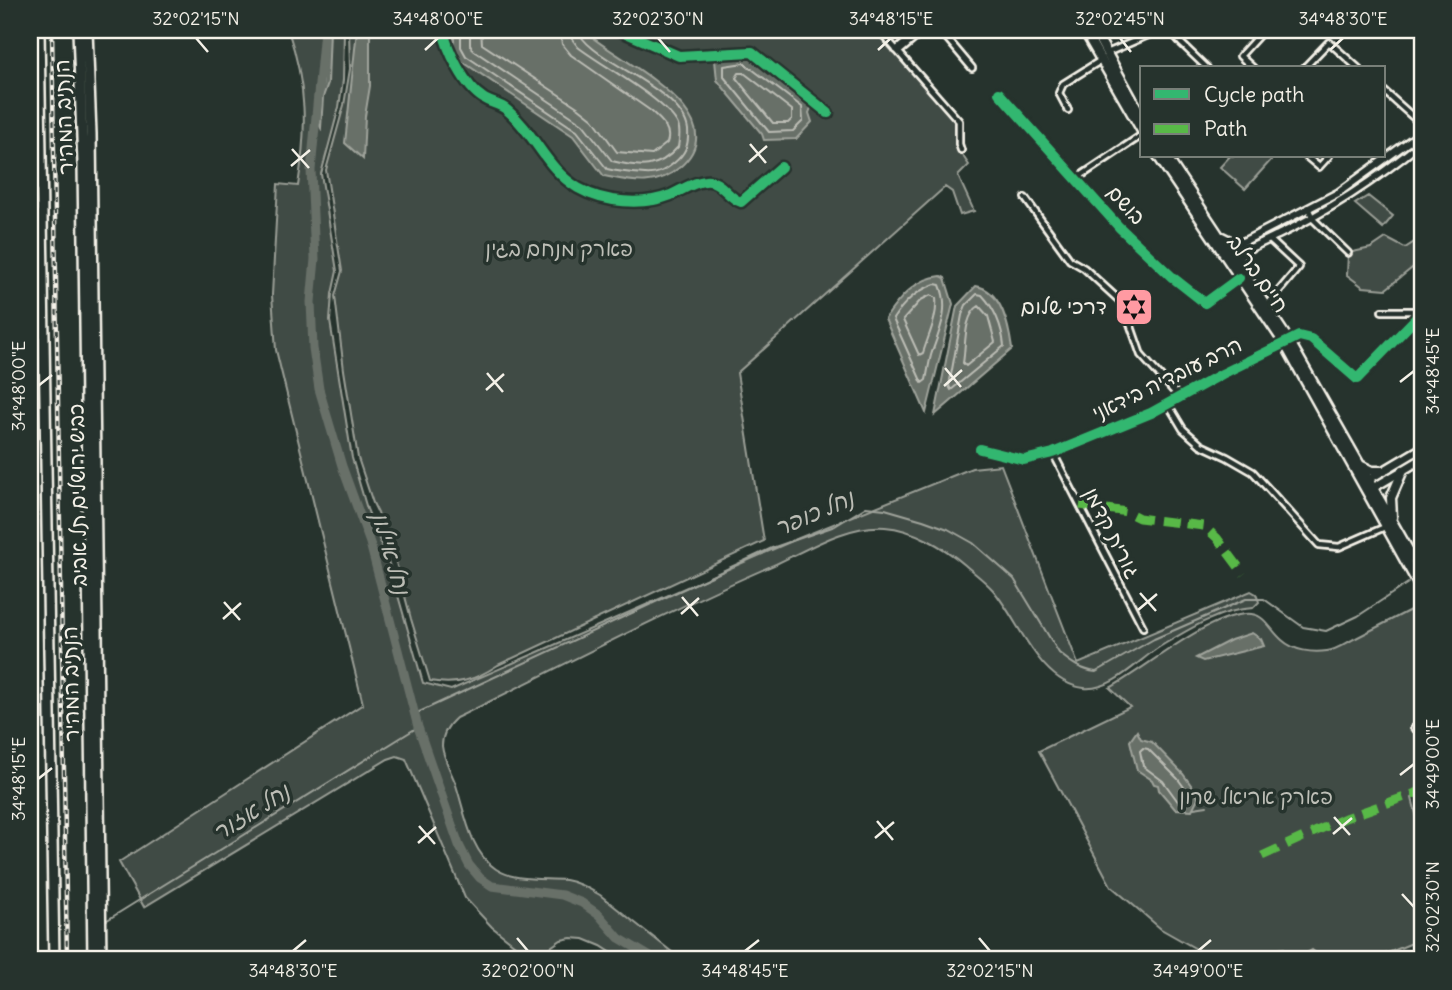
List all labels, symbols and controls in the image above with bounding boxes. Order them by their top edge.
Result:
text: 32°02'15"N [152,7,240,30]
text: 34°48'00"E [393,7,483,30]
text: 32°02'30"N [612,7,704,30]
text: 34°48'15"E [849,7,933,30]
text: 32°02'45"N [1075,7,1165,30]
text: 34°48'30"E [1298,7,1388,30]
street label: הנתיב המהיר [48,59,79,175]
legend [1140,66,1386,158]
text: Cycle path [1204,81,1304,108]
text: Path [1204,115,1247,142]
street label: בושם [1101,179,1152,230]
street label: חיים ברלב [1222,229,1295,318]
park label: פארק מנחם בגין [485,235,633,262]
synagogue icon: דרכי שלום [1113,286,1155,328]
place label: דרכי שלום [1020,293,1107,320]
text: 34°48'45"E [1421,327,1444,415]
street label: הרב עובדיה בידאני [1087,331,1246,426]
text: 34°48'00"E [7,341,30,431]
street label: כביש ירושלים תל אביב [62,403,93,587]
water label: נחל כופר [770,482,859,542]
street label: גורית קדמן [1078,483,1147,583]
water label: נחל איילון [365,508,417,599]
street label: הנתיב המהיר [56,626,85,742]
text: 34°49'00"E [1421,719,1444,809]
text: 34°48'15"E [7,737,30,821]
water label: נחל אזור [207,776,296,847]
park label: פארק אריאל שרון [1179,783,1333,810]
text: 32°02'30"N [1421,861,1444,953]
text: 34°48'30"E [248,959,338,982]
text: 32°02'00"N [481,959,575,982]
text: 34°48'45"E [701,959,789,982]
text: 32°02'15"N [946,959,1034,982]
text: 34°49'00"E [1153,959,1243,982]

